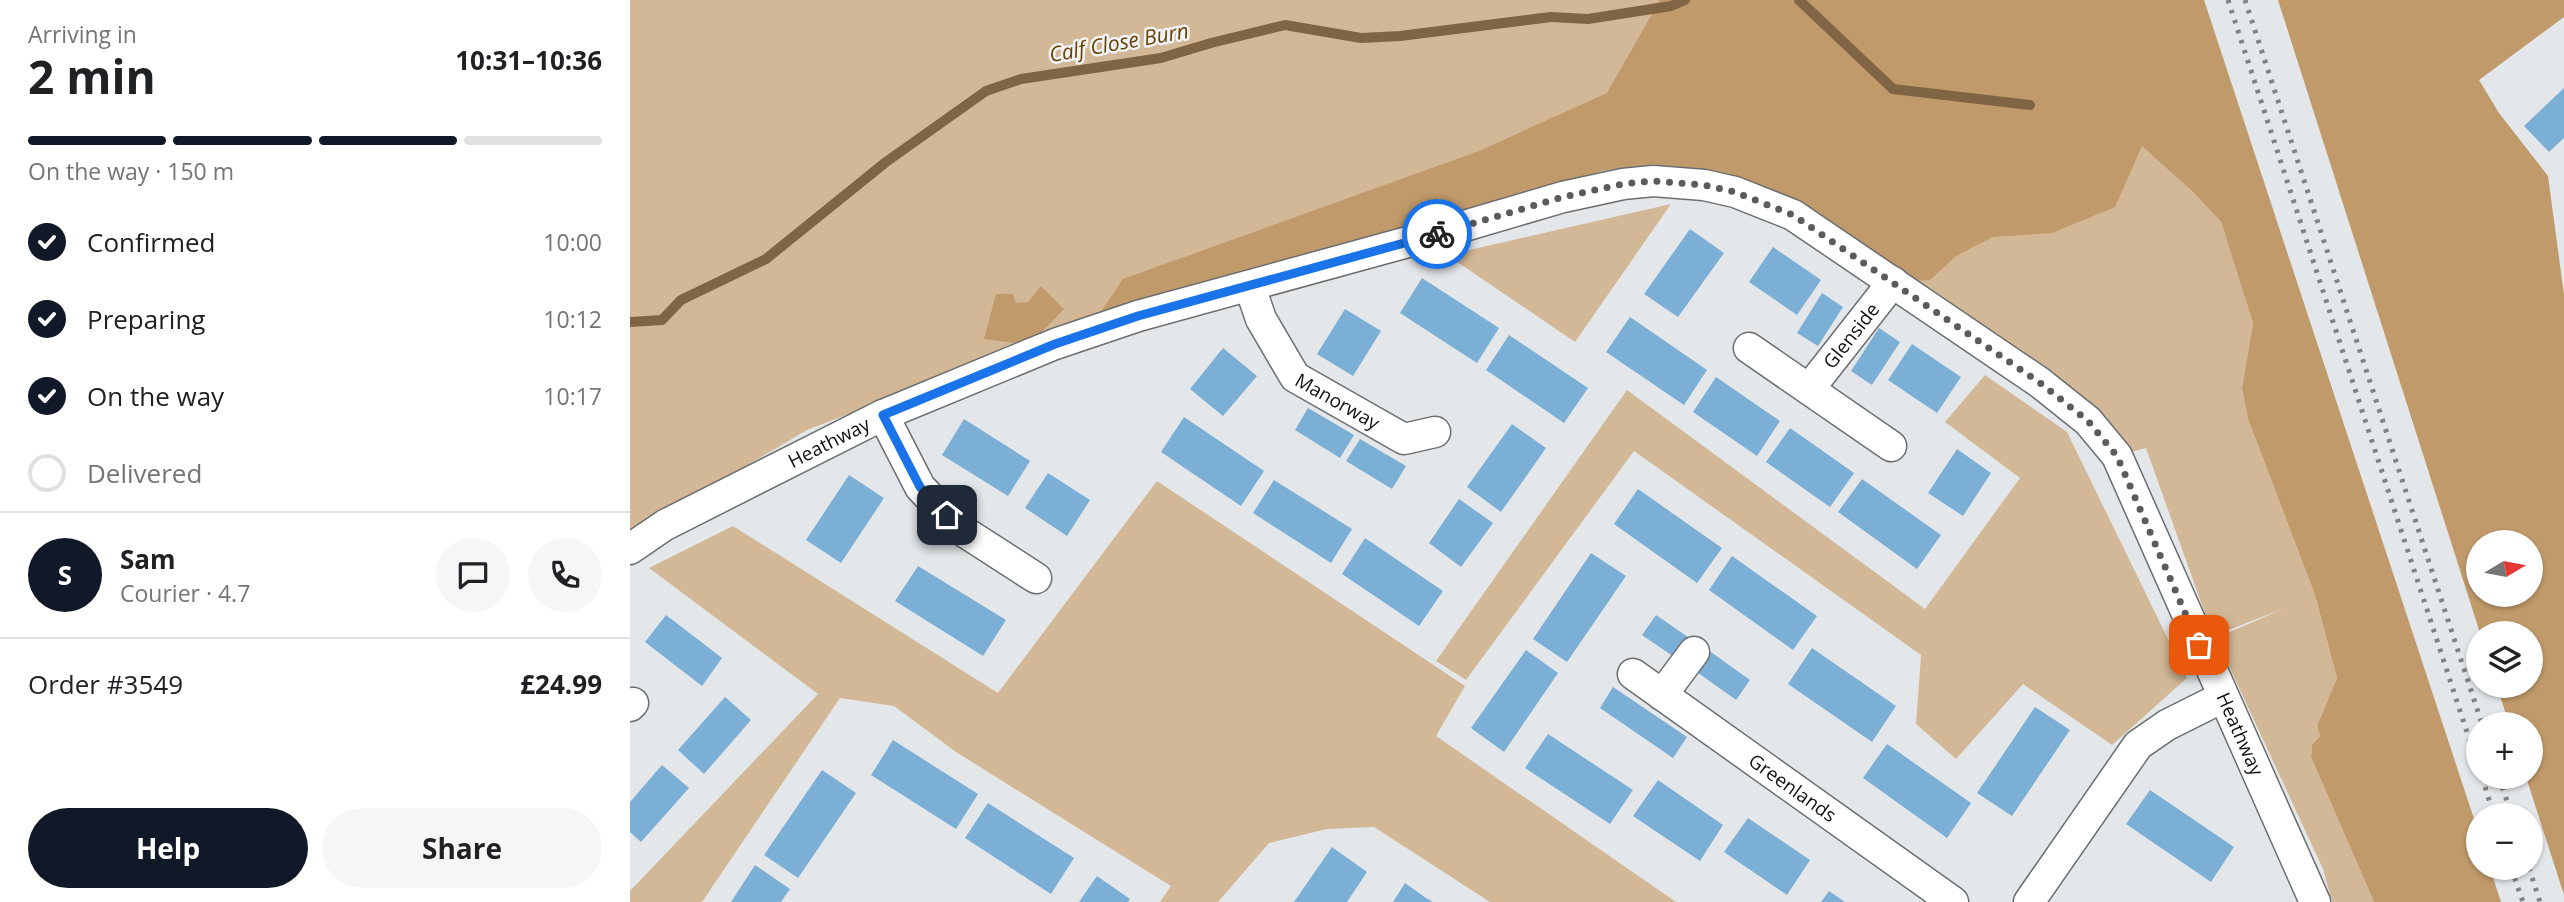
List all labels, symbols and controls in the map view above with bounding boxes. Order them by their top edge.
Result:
water label: Calf Close Burn [1047,16,1191,68]
text: Arriving in [28,18,137,50]
text: 10:31–10:36 [455,42,602,78]
text: 2 min [28,45,156,107]
text: On the way · 150 m [28,155,234,187]
courier [1402,199,1472,269]
icon: bike [1418,215,1456,253]
icon: check [28,223,66,261]
text: Confirmed [87,224,215,260]
text: 10:00 [543,226,602,258]
street label: Glenside [1817,297,1885,374]
icon: check [28,300,66,338]
text: Preparing [87,301,205,337]
text: 10:12 [543,303,602,335]
street label: Manorway [1291,367,1385,436]
icon: check [28,377,66,415]
text: On the way [87,378,224,414]
text: 10:17 [543,380,602,412]
street label: Heathway [784,411,875,474]
text: Delivered [87,455,202,491]
pin [917,485,977,545]
icon: home [928,496,966,534]
north arrow [2466,530,2543,607]
map controls [2466,530,2543,880]
button: chat [436,538,510,612]
button: phone [528,538,602,612]
text: Sam [120,541,176,577]
text: S [58,557,72,593]
text: Courier · 4.7 [120,577,250,609]
pin [2169,615,2229,675]
button: layers [2466,621,2543,698]
icon: bag [2180,626,2218,664]
text: Order #3549 [28,666,183,702]
text: £24.99 [520,666,602,702]
street label: Heathway [2211,688,2270,780]
button: + [2466,712,2543,789]
street label: Greenlands [1743,747,1842,828]
button: − [2466,803,2543,880]
button: Help [28,808,308,888]
button: Share [322,808,602,888]

